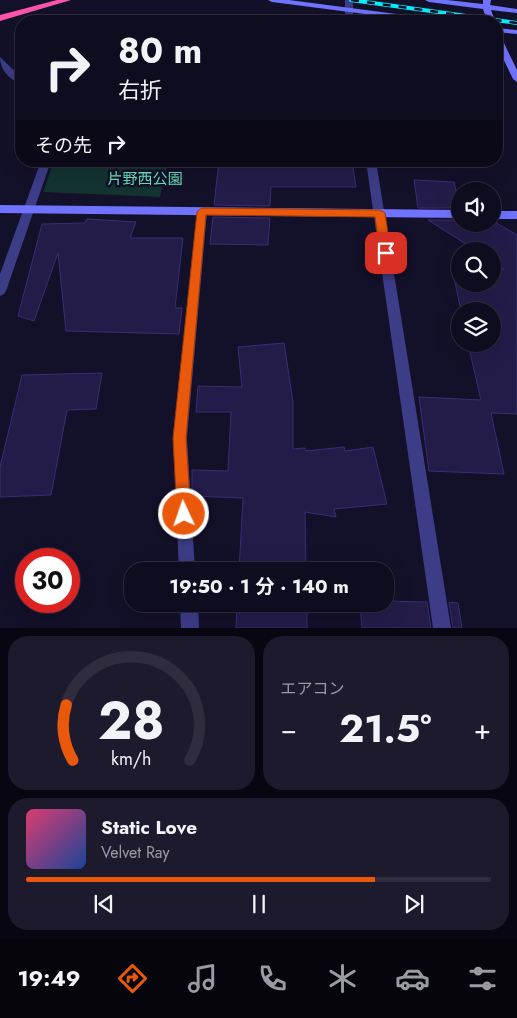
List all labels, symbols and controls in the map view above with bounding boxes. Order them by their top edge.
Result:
text: 80 m [118,26,202,76]
icon: right [35,35,100,100]
text: 右折 [118,74,162,106]
icon: right [102,130,130,158]
text: その先 [35,132,92,159]
park label: 片野西公園 [107,168,183,190]
map controls [451,182,501,352]
button: sound [451,182,501,232]
pin [365,232,407,274]
icon: arrive [372,239,400,267]
button: search [451,242,501,292]
button: layers [451,302,501,352]
position arrow [157,487,209,539]
speed limit sign: 30 [15,548,80,613]
text: 19:50 · 1 分 · 140 m [169,573,349,600]
text: エアコン [281,677,345,700]
text: 28 [98,683,165,759]
text: 21.5° [339,701,432,756]
text: − [281,709,297,750]
text: + [474,709,491,750]
text: km/h [111,746,151,772]
text: Static Love [101,814,197,841]
text: Velvet Ray [101,841,170,864]
icon: previous [90,890,118,918]
icon: pause [245,890,273,918]
icon: next [400,890,428,918]
icon: directions [115,961,150,996]
icon: music [185,961,220,996]
icon: phone [255,961,290,996]
icon: climate [325,961,360,996]
icon: car [395,961,430,996]
icon: filters [465,961,500,996]
text: 19:49 [17,962,81,994]

